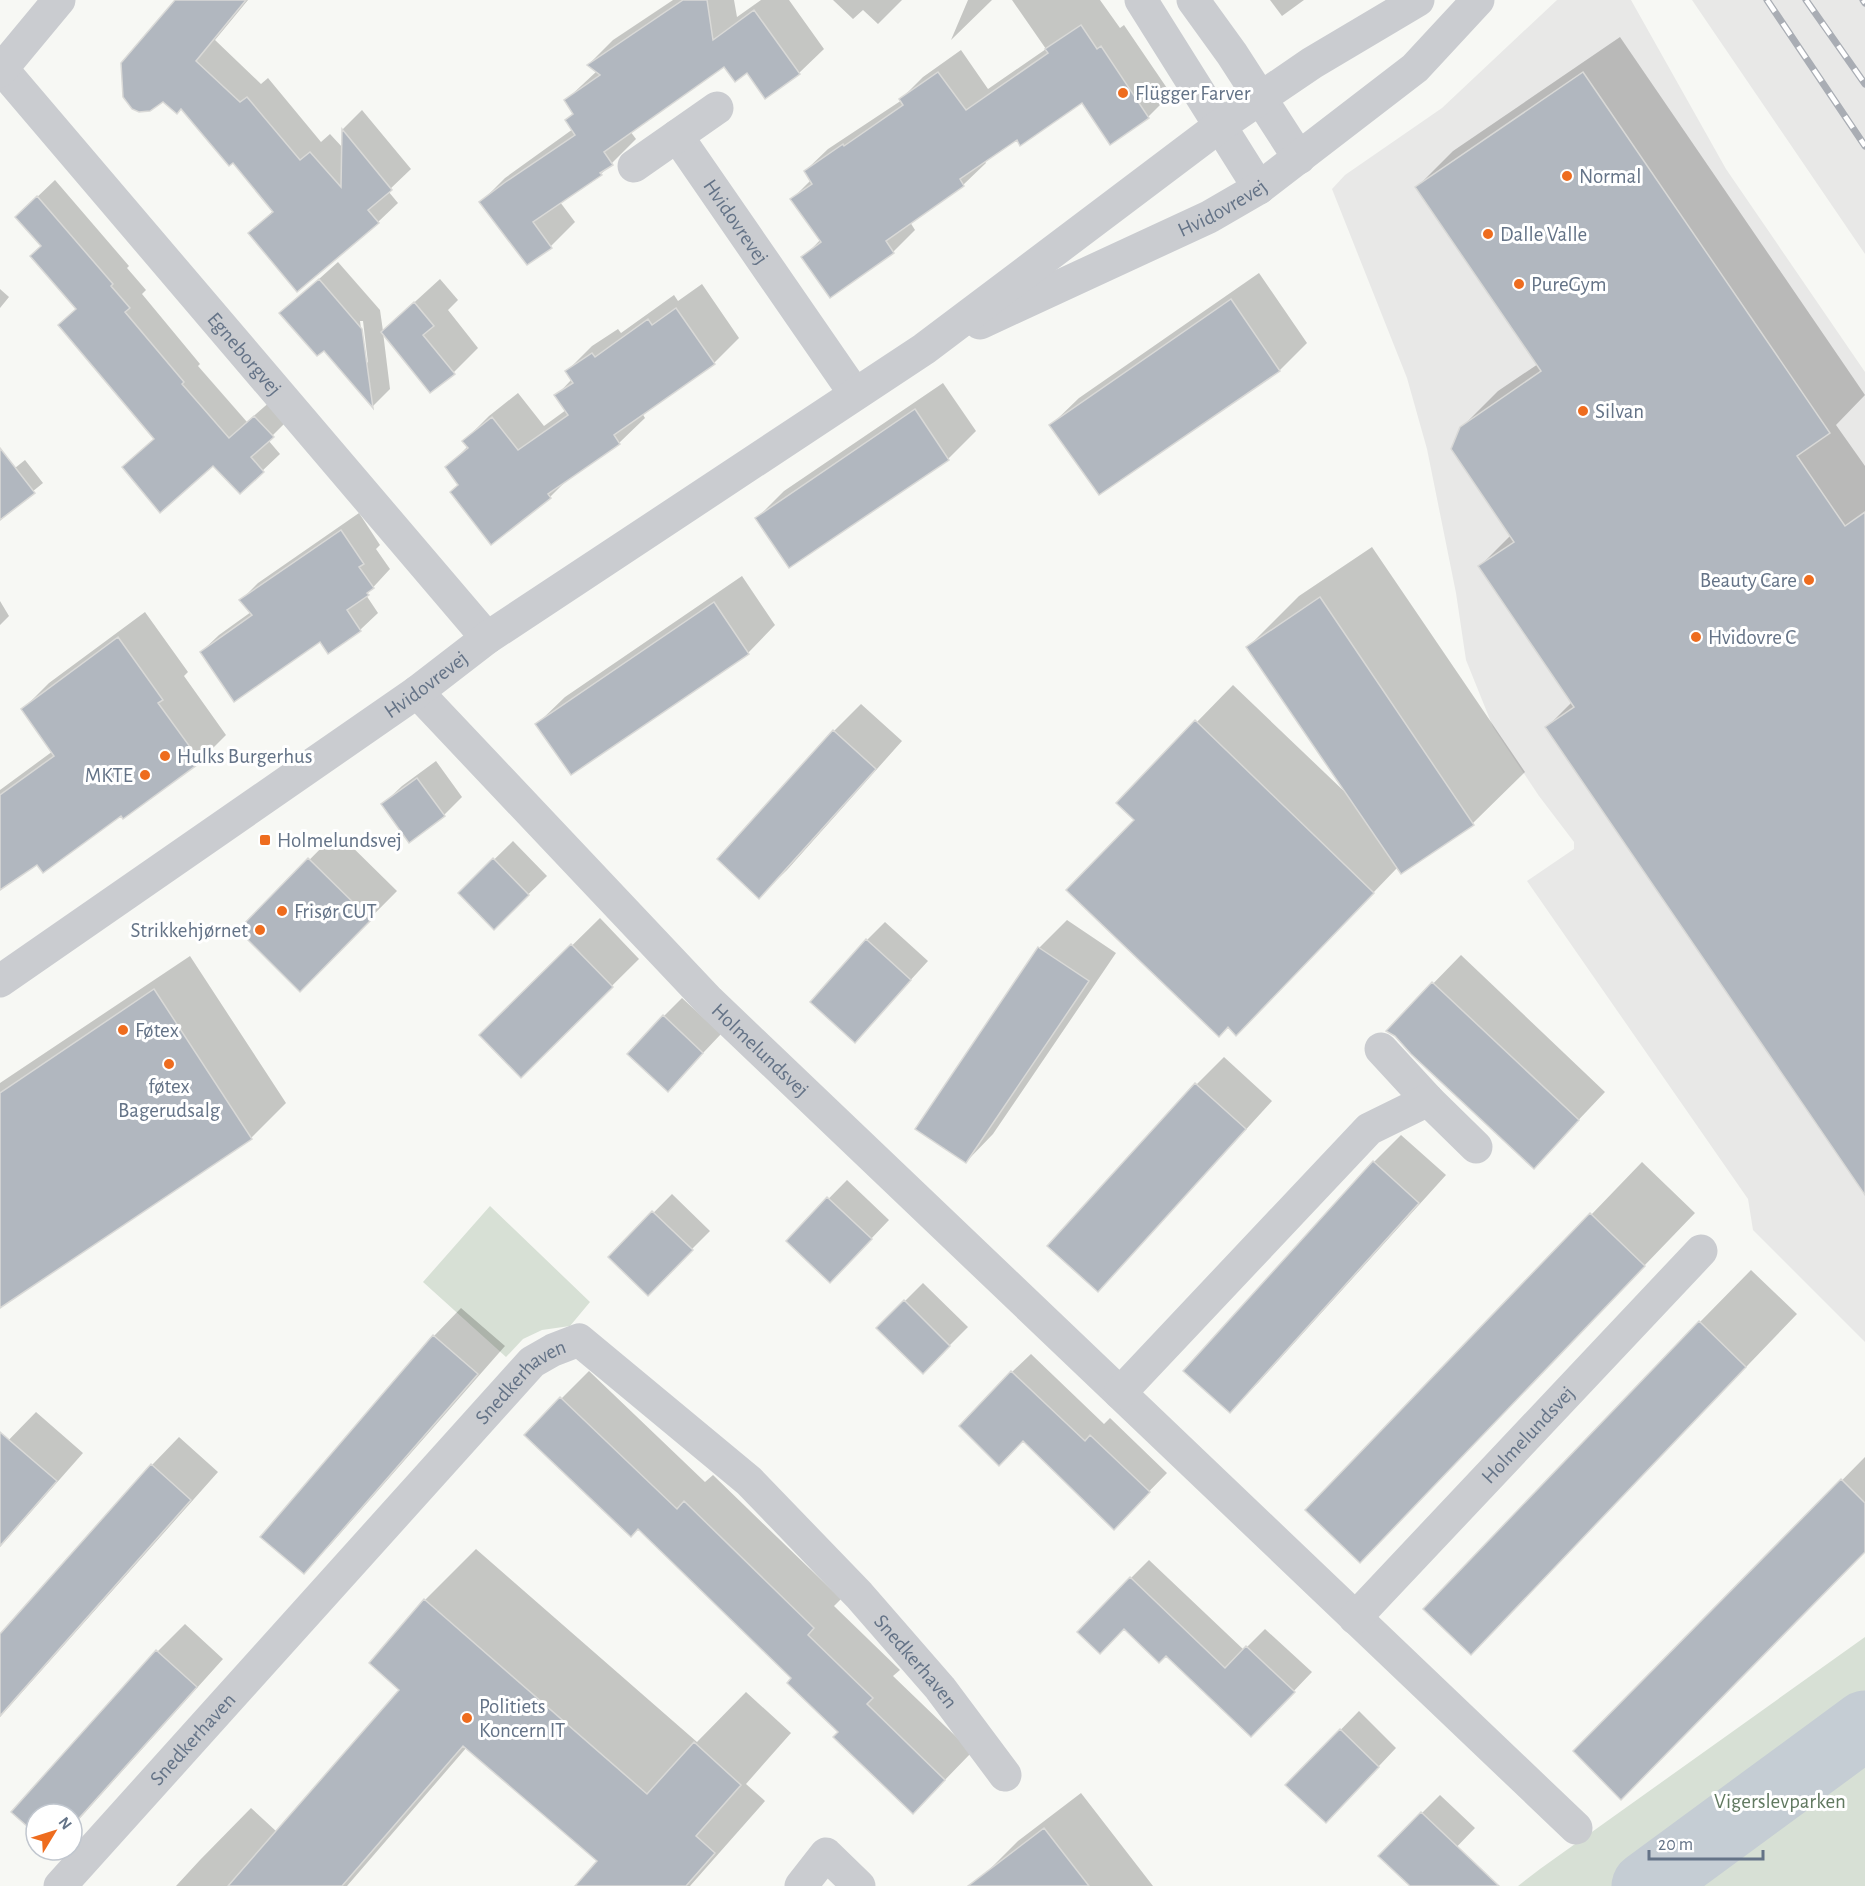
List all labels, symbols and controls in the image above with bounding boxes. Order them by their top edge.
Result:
place label: Flügger Farver [1135,83,1251,104]
marker: Flügger Farver [1116,86,1130,100]
place label: Normal [1579,166,1642,187]
marker: Normal [1560,169,1574,183]
street label: Hvidovrevej [700,175,772,268]
street label: Hvidovrevej [1174,176,1271,240]
place label: Dalle Valle [1500,224,1587,245]
marker: Dalle Valle [1481,227,1495,241]
place label: PureGym [1531,274,1607,295]
marker: PureGym [1512,277,1526,291]
street label: Egneborgvej [204,308,286,399]
place label: Silvan [1595,401,1644,422]
marker: Silvan [1576,404,1590,418]
place label: Beauty Care [1700,570,1797,591]
marker: Beauty Care [1802,573,1816,587]
place label: Hvidovre C [1708,627,1796,648]
marker: Hvidovre C [1689,630,1703,644]
street label: Hvidovrevej [380,647,471,722]
place label: Hulks Burgerhus [177,746,313,767]
marker: Hulks Burgerhus [158,749,172,763]
place label: MKTE [85,765,133,786]
marker: MKTE [138,768,152,782]
place label: Holmelundsvej [277,830,402,851]
marker: Holmelundsvej [258,833,272,847]
place label: Frisør CUT [294,901,377,922]
marker: Frisør CUT [275,904,289,918]
place label: Strikkehjørnet [130,920,248,941]
marker: Strikkehjørnet [253,923,267,937]
street label: Holmelundsvej [708,999,813,1101]
place label: Føtex [135,1020,179,1041]
marker: Føtex [116,1023,130,1037]
marker: føtex Bagerudsalg [162,1057,176,1071]
place label: føtex Bagerudsalg [118,1076,221,1121]
street label: Snedkerhaven [471,1336,569,1428]
street label: Holmelundsvej [1477,1382,1578,1487]
street label: Snedkerhaven [870,1610,962,1712]
street label: Snedkerhaven [146,1689,239,1789]
place label: Politiets Koncern IT [479,1696,565,1741]
marker: Politiets Koncern IT [460,1711,474,1725]
park label: Vigerslevparken [1714,1791,1846,1812]
north arrow [24,1802,84,1862]
text: N [55,1814,75,1833]
scale bar [1649,1823,1763,1861]
text: 20 m [1658,1836,1693,1854]

